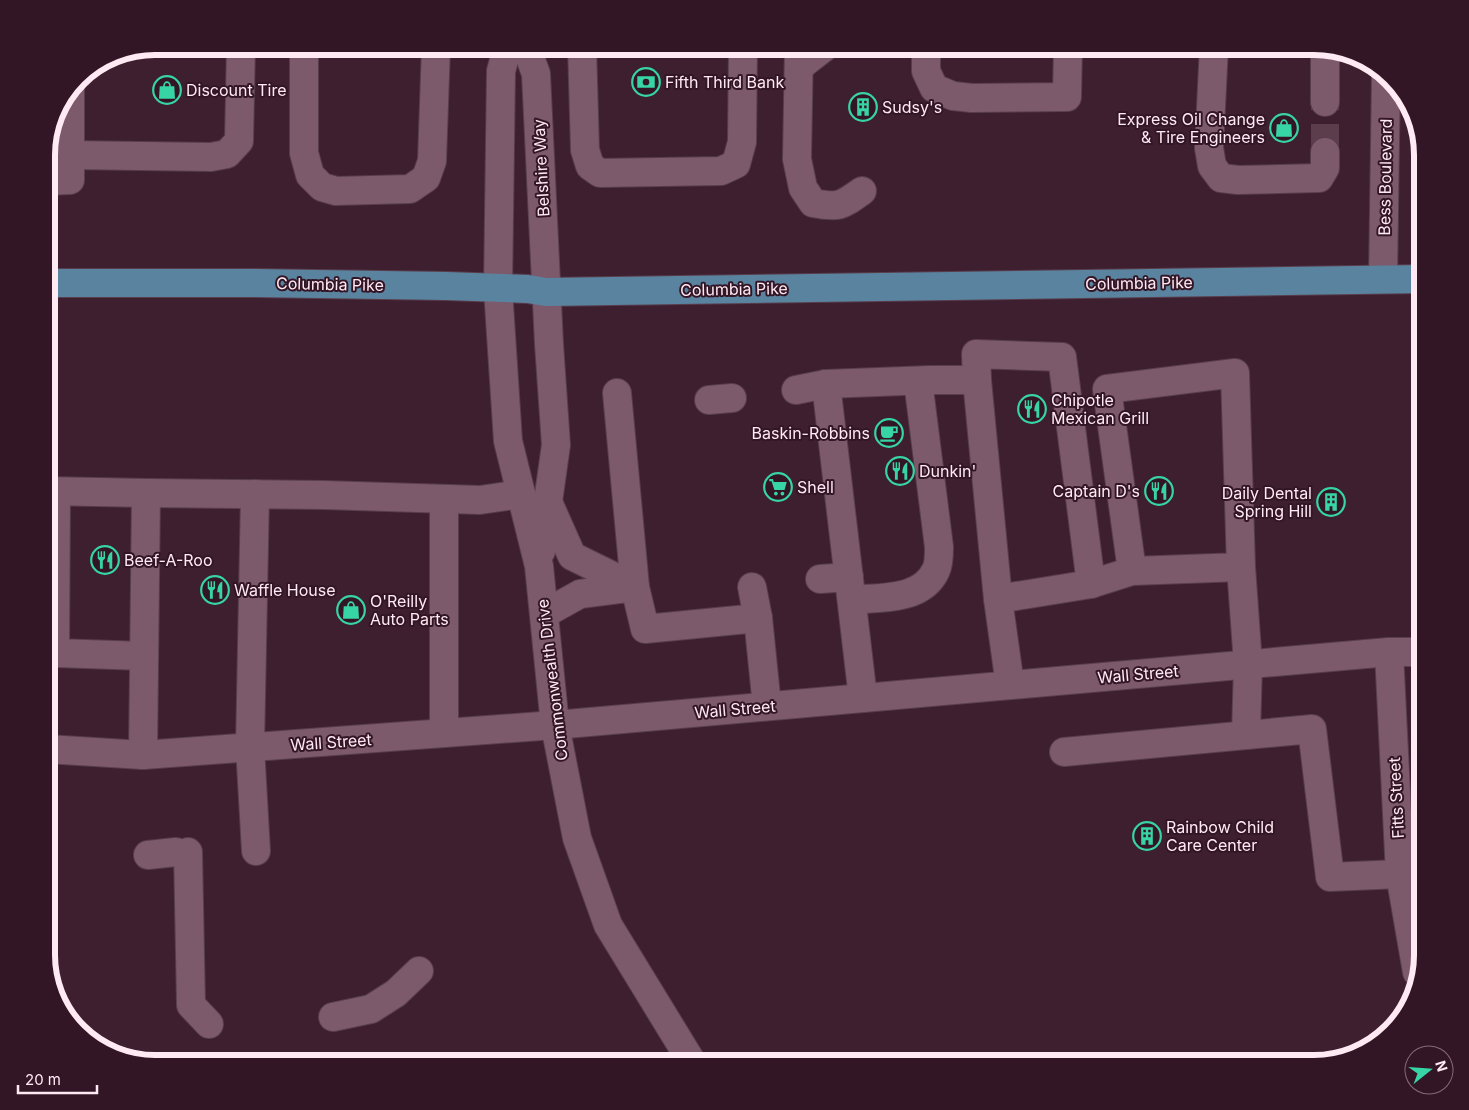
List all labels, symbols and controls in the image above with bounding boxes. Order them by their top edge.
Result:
bank icon: Fifth Third Bank [631,67,661,97]
place label: Fifth Third Bank [665,72,785,92]
shop icon: Discount Tire [152,75,182,105]
place label: Discount Tire [186,80,287,100]
building icon: Sudsy's [848,92,878,122]
place label: Sudsy's [882,97,942,117]
place label: Express Oil Change & Tire Engineers [1117,109,1265,147]
shop icon: Express Oil Change & Tire Engineers [1269,113,1299,143]
street label: Bess Boulevard [1374,118,1396,236]
street label: Belshire Way [528,119,554,217]
street label: Columbia Pike [1085,272,1193,294]
street label: Columbia Pike [276,273,384,295]
street label: Columbia Pike [680,278,788,300]
place label: Chipotle Mexican Grill [1051,390,1149,428]
restaurant icon: Chipotle Mexican Grill [1017,394,1047,424]
cafe icon: Baskin-Robbins [874,418,904,448]
place label: Baskin-Robbins [752,423,870,443]
restaurant icon: Dunkin' [885,456,915,486]
place label: Dunkin' [919,461,976,481]
supermarket icon: Shell [763,472,793,502]
restaurant icon: Captain D's [1144,476,1174,506]
place label: Shell [797,477,834,497]
place label: Captain D's [1053,481,1140,501]
place label: Daily Dental Spring Hill [1222,483,1312,521]
building icon: Daily Dental Spring Hill [1316,487,1346,517]
restaurant icon: Beef-A-Roo [90,545,120,575]
place label: Beef-A-Roo [124,550,213,570]
restaurant icon: Waffle House [200,575,230,605]
place label: Waffle House [234,580,336,600]
place label: O'Reilly Auto Parts [370,591,449,629]
shop icon: O'Reilly Auto Parts [336,595,366,625]
street label: Commonwealth Drive [532,598,572,762]
street label: Wall Street [1097,660,1179,688]
street label: Wall Street [694,695,776,723]
street label: Wall Street [290,729,372,755]
street label: Fitts Street [1384,757,1408,839]
place label: Rainbow Child Care Center [1166,817,1274,855]
building icon: Rainbow Child Care Center [1132,821,1162,851]
north arrow [1404,1045,1454,1095]
text: N [1432,1058,1452,1074]
scale bar [18,1062,96,1094]
text: 20 m [25,1070,61,1089]

